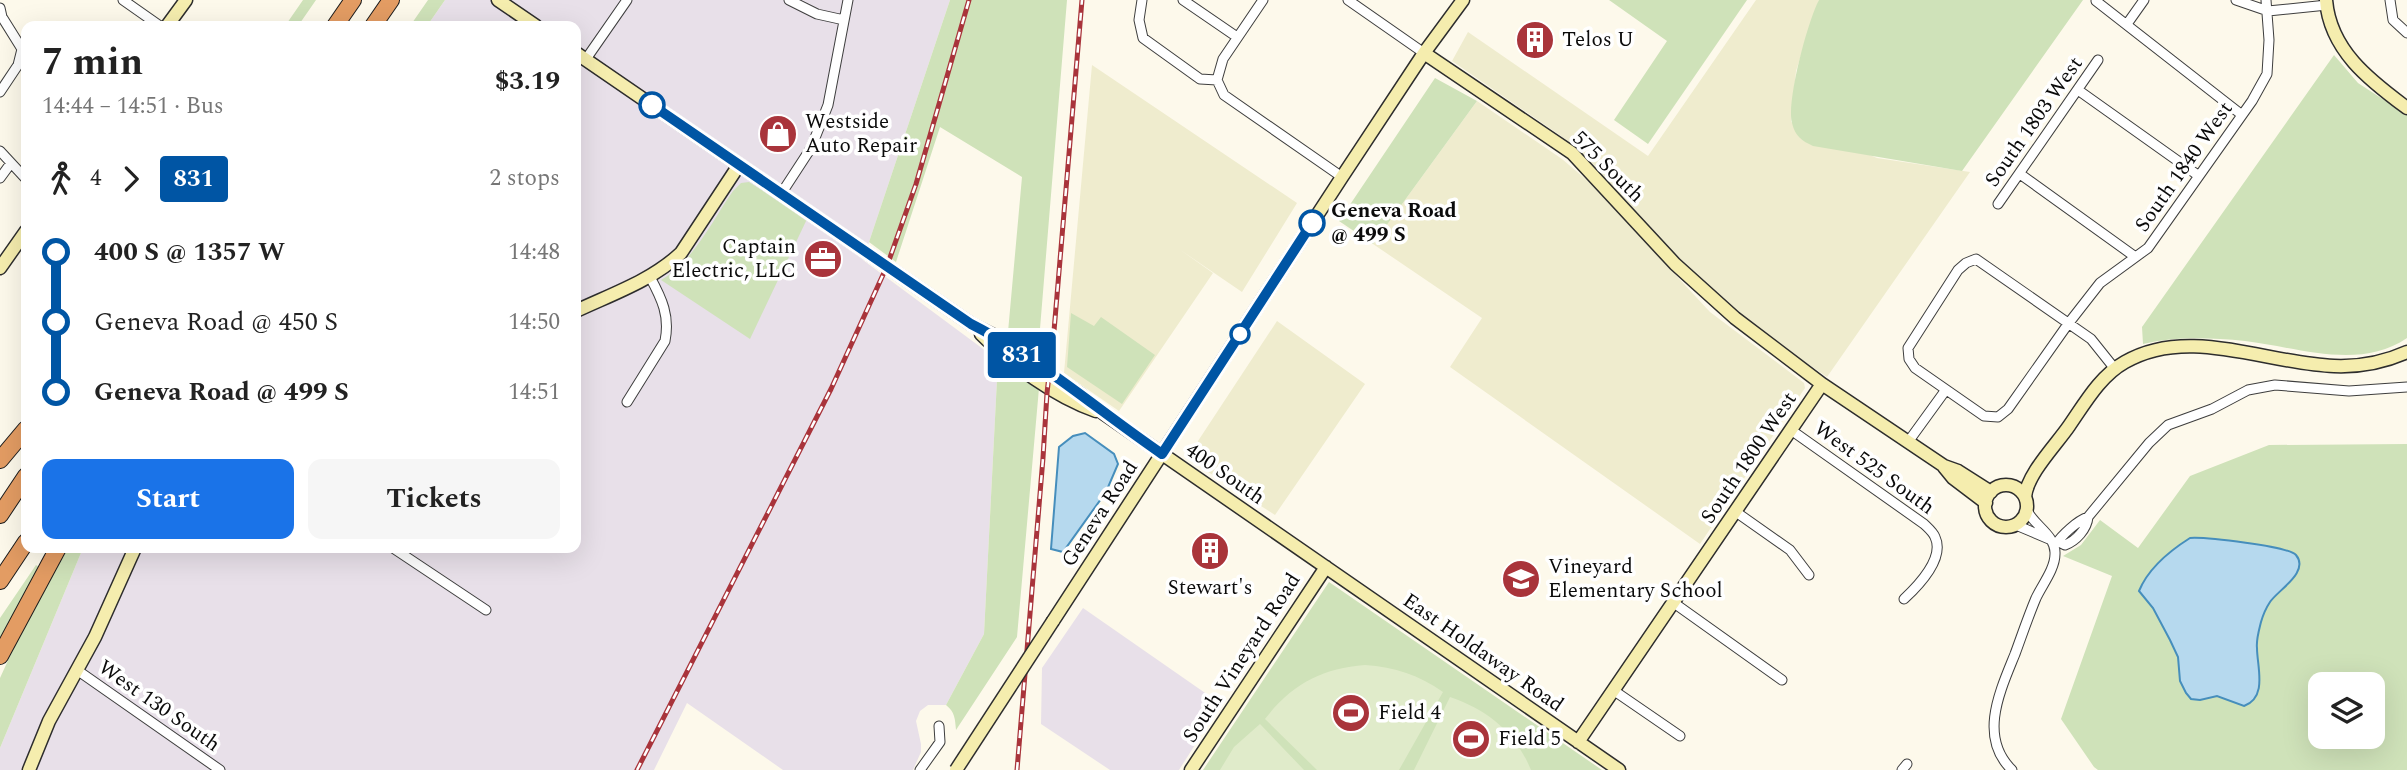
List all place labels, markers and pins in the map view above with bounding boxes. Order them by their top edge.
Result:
building icon: Telos U [1514,19,1556,61]
place label: Telos U [1562,24,1634,56]
unlabelled marker [639,92,665,118]
place label: Westside Auto Repair [805,106,917,162]
shop icon: Westside Auto Repair [757,113,799,155]
place label: Geneva Road @ 499 S [1331,195,1457,251]
marker: Geneva Road @ 499 S [1299,210,1325,236]
place label: Captain Electric, LLC [671,231,796,287]
office icon: Captain Electric, LLC [802,238,844,280]
unlabelled marker [1230,324,1250,344]
building icon: Stewart's [1189,530,1231,572]
place label: Vineyard Elementary School [1548,551,1723,607]
school or university icon: Vineyard Elementary School [1500,558,1542,600]
place label: Stewart's [1167,572,1253,604]
sports icon: Field 4 [1330,692,1372,734]
place label: Field 4 [1378,697,1442,729]
sports icon: Field 5 [1450,718,1492,760]
place label: Field 5 [1498,723,1561,755]

